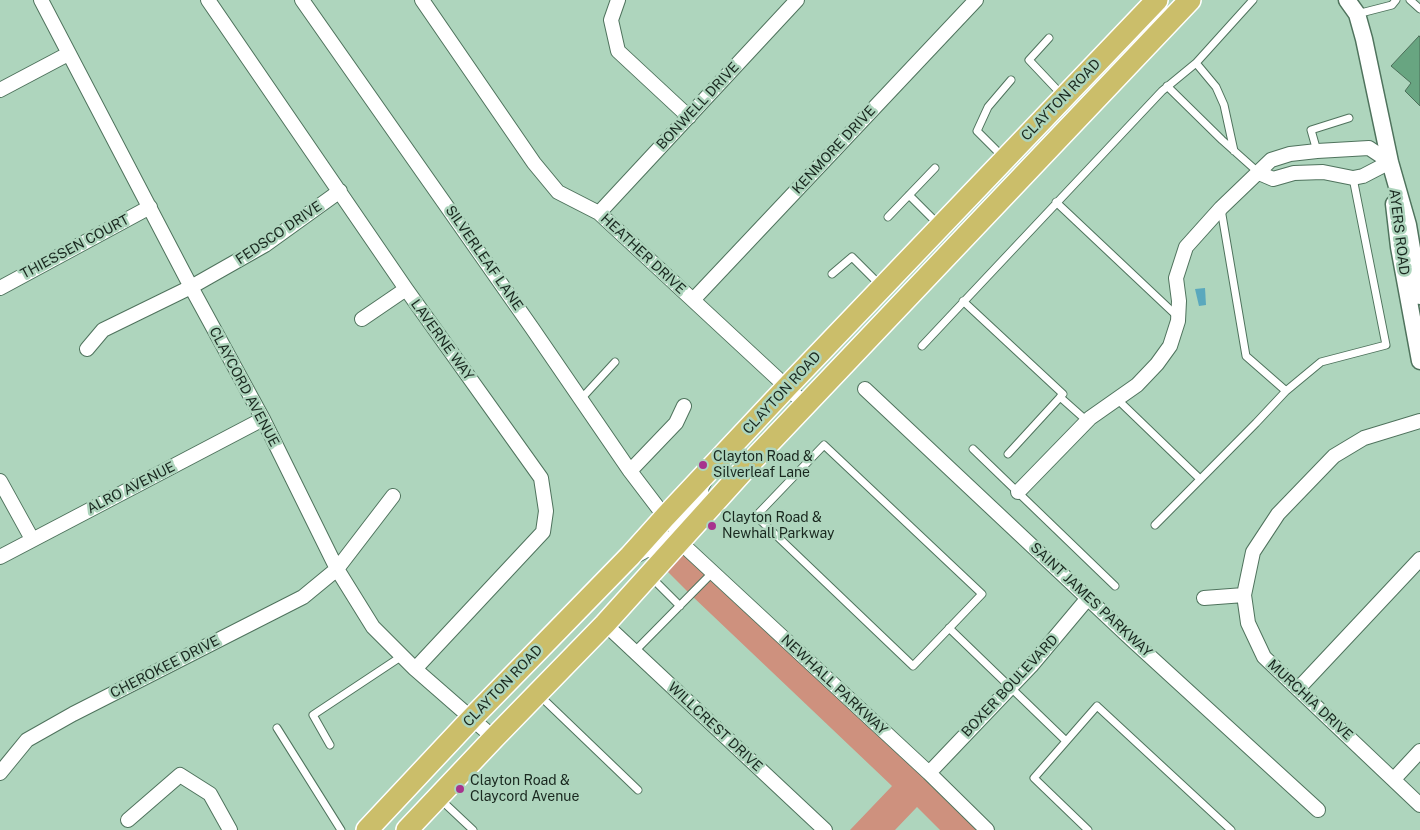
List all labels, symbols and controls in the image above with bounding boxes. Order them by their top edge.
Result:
street label: CLAYTON ROAD [1018,56,1104,144]
street label: BONWELL DRIVE [653,59,743,153]
street label: KENMORE DRIVE [789,102,879,198]
street label: AYERS ROAD [1385,188,1413,276]
street label: FEDSCO DRIVE [233,198,325,268]
street label: SILVERLEAF LANE [442,202,526,314]
street label: HEATHER DRIVE [597,210,689,298]
street label: THIESSEN COURT [18,211,132,283]
street label: LAVERNE WAY [407,296,477,384]
street label: CLAYCORD AVENUE [205,324,283,450]
street label: CLAYTON ROAD [739,348,825,438]
place label: Clayton Road & Silverleaf Lane [713,449,813,482]
street label: ALRO AVENUE [84,459,178,517]
marker: Clayton Road & Silverleaf Lane [697,459,709,471]
place label: Clayton Road & Newhall Parkway [722,510,834,542]
marker: Clayton Road & Newhall Parkway [706,520,718,532]
street label: SAINT JAMES PARKWAY [1027,539,1155,661]
street label: NEWHALL PARKWAY [777,631,891,739]
street label: BOXER BOULEVARD [958,631,1062,741]
street label: CHEROKEE DRIVE [108,632,222,702]
street label: CLAYTON ROAD [460,642,546,730]
street label: MURCHIA DRIVE [1264,656,1356,744]
street label: WILLCREST DRIVE [664,679,766,775]
place label: Clayton Road & Claycord Avenue [470,773,579,806]
marker: Clayton Road & Claycord Avenue [454,783,466,795]

